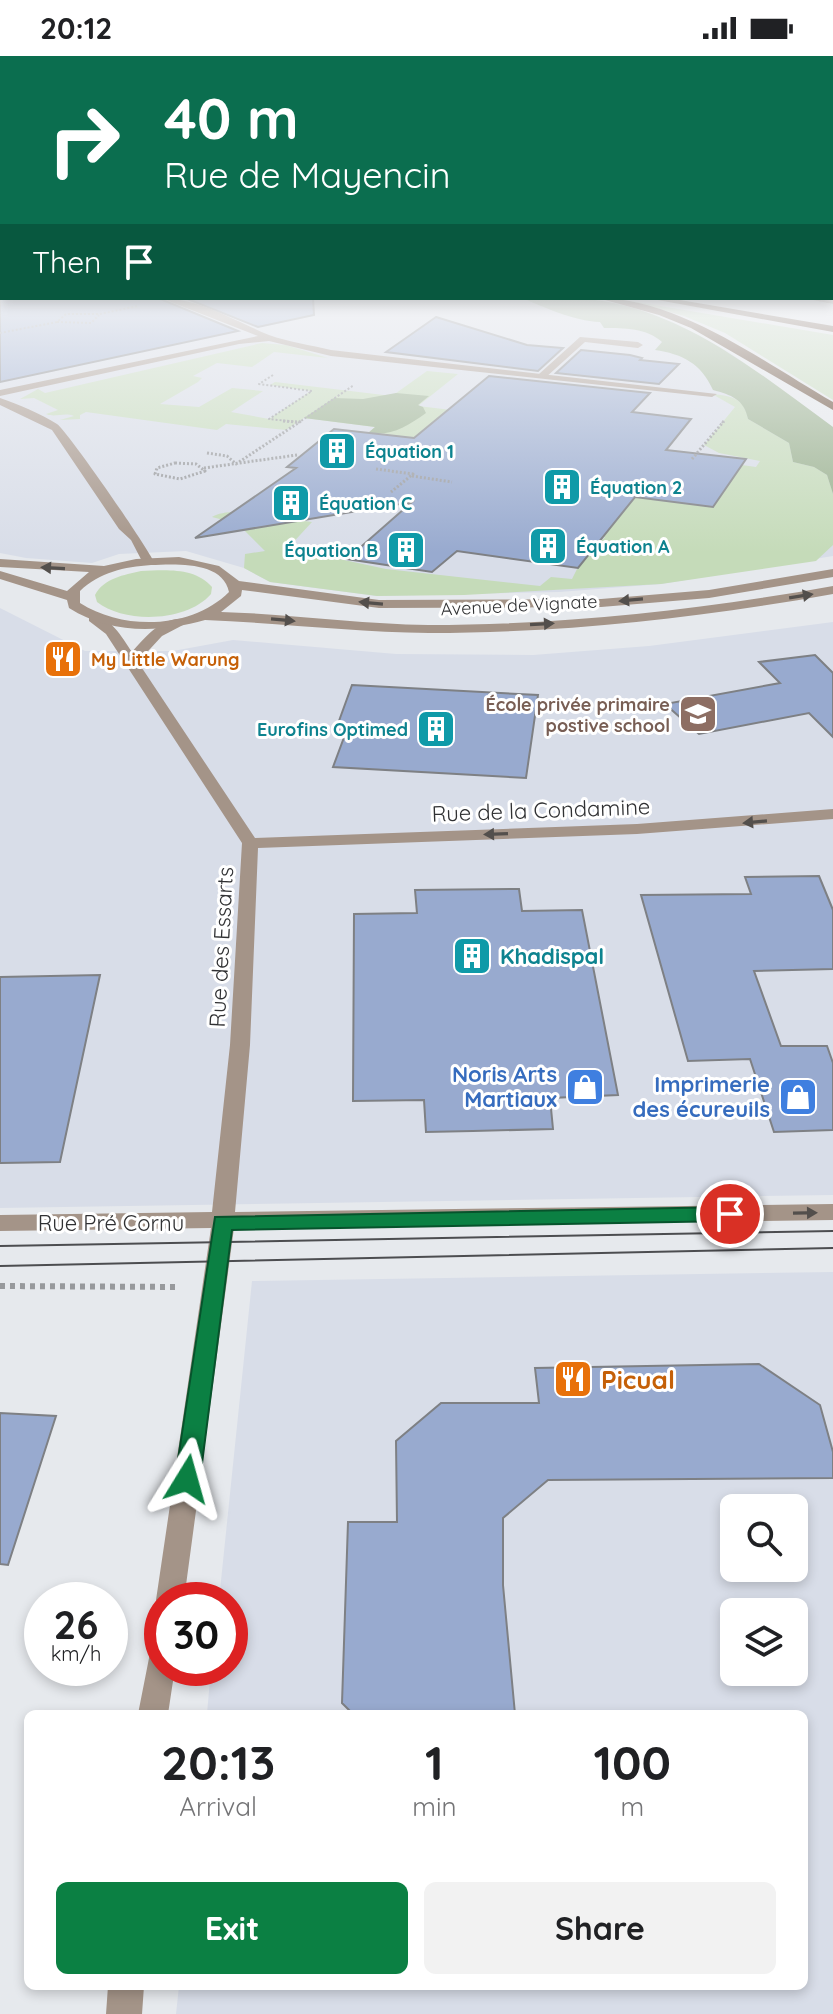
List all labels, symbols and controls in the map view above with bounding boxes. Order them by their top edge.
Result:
text: 20:12 [40,9,112,47]
text: 40 m [164,83,299,153]
icon: right [32,88,136,192]
text: Rue de Mayencin [164,152,451,197]
icon: arrive [117,240,161,284]
text: Then [32,243,101,281]
building icon: Équation 1 [316,430,358,472]
place label: Équation 1 [365,440,454,463]
building icon: Équation 2 [541,466,583,508]
place label: Équation 2 [590,476,682,499]
building icon: Équation C [270,482,312,524]
place label: Équation C [319,492,412,515]
building icon: Équation A [527,525,569,567]
building icon: Équation B [385,529,427,571]
place label: Équation A [576,535,670,558]
place label: Équation B [284,539,378,562]
one-way arrow [40,561,65,574]
street label: Avenue de Vignate [440,589,598,621]
one-way arrow [788,589,813,601]
one-way arrow [618,594,643,607]
one-way arrow [358,596,383,609]
one-way arrow [271,614,296,627]
one-way arrow [530,617,555,630]
restaurant icon: My Little Warung [42,638,84,680]
place label: My Little Warung [91,648,239,671]
place label: École privée primaire postive school [486,693,670,737]
school or university icon: École privée primaire postive school [677,693,719,735]
building icon: Eurofins Optimed [415,708,457,750]
place label: Eurofins Optimed [257,718,408,741]
street label: Rue de la Condamine [431,792,651,828]
one-way arrow [742,816,767,829]
one-way arrow [483,828,508,841]
street label: Rue des Essarts [203,866,239,1028]
building icon: Khadispal [451,935,493,977]
place label: Khadispal [500,942,604,970]
place label: Noris Arts Martiaux [452,1060,557,1113]
shop icon: Noris Arts Martiaux [564,1066,606,1108]
place label: Imprimerie des écureuils [632,1070,770,1123]
shop icon: Imprimerie des écureuils [777,1076,819,1118]
pin [696,1180,764,1248]
icon: arrive [708,1192,752,1236]
one-way arrow [793,1206,818,1219]
street label: Rue Pré Cornu [38,1209,184,1237]
restaurant icon: Picual [552,1358,594,1400]
place label: Picual [601,1363,675,1396]
position arrow [145,1437,229,1521]
map controls [720,1494,808,1686]
button: search [720,1494,808,1582]
speed limit sign: 30 [144,1582,248,1686]
button: layers [720,1598,808,1686]
text: 26 [54,1599,98,1649]
text: km/h [51,1641,101,1666]
text: 20:13 [161,1732,275,1792]
text: 1 [425,1732,444,1792]
text: 100 [593,1732,671,1792]
text: Arrival [179,1790,257,1823]
text: min [412,1790,457,1823]
text: m [620,1790,644,1823]
button: Exit [56,1882,408,1974]
button: Share [424,1882,776,1974]

